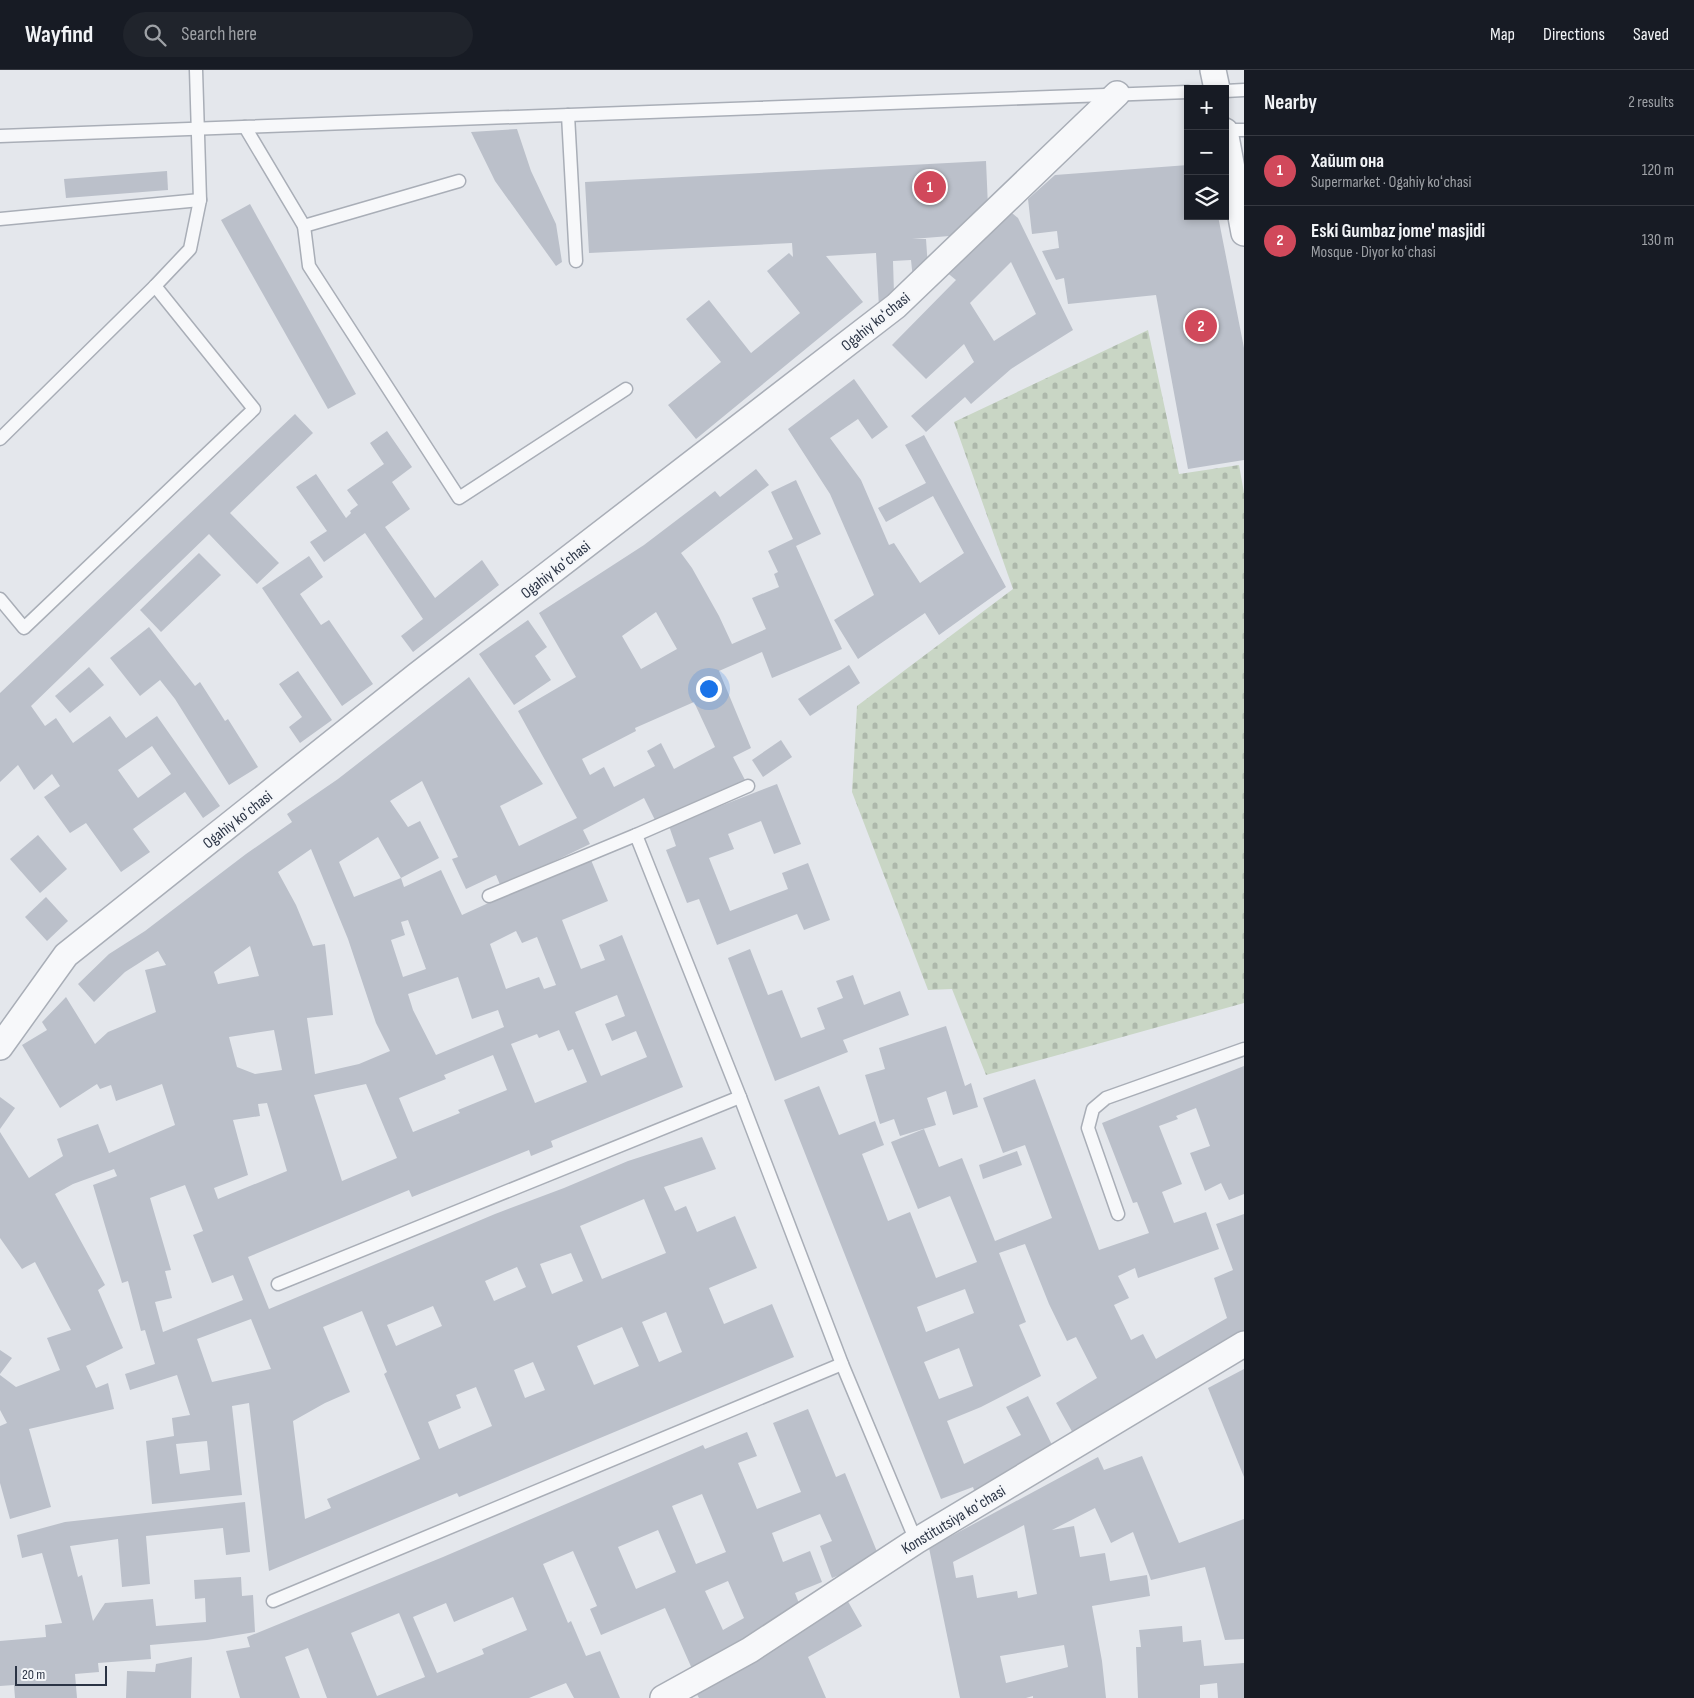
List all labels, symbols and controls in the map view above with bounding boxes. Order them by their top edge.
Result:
search box [123,12,473,57]
text: Wayfind [25,20,93,49]
icon: search [141,21,169,49]
text: Search here [181,23,257,46]
text: Map [1490,24,1515,45]
text: Directions [1543,24,1605,45]
text: Saved [1633,24,1669,45]
map controls [1184,85,1229,220]
button: + [1184,85,1229,130]
text: Nearby [1264,90,1317,115]
text: 2 results [1628,93,1674,112]
button: − [1184,130,1229,175]
text: Хайит она [1311,150,1384,173]
text: 1 [1277,161,1283,180]
text: 120 m [1642,161,1674,180]
pin: 1 [914,168,946,206]
text: Supermarket · Ogahiy koʻchasi [1311,173,1472,192]
button: layers [1184,175,1229,220]
text: Eski Gumbaz jome' masjidi [1311,220,1485,243]
text: 2 [1276,231,1284,250]
text: 130 m [1642,231,1674,250]
text: Mosque · Diyor koʻchasi [1311,243,1436,262]
street label: Ogahiy koʻchasi [838,289,914,356]
pin: 2 [1185,307,1217,345]
street label: Ogahiy koʻchasi [517,537,594,603]
your location [696,676,722,702]
street label: Ogahiy koʻchasi [199,787,276,853]
street label: Konstitutsiya koʻchasi [898,1482,1009,1559]
scale bar [15,1663,108,1686]
text: 20 m [22,1666,45,1683]

